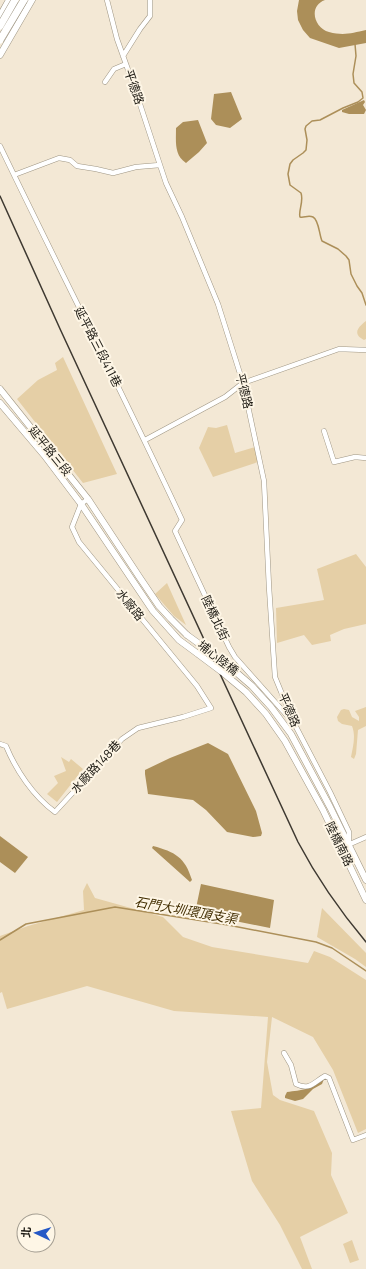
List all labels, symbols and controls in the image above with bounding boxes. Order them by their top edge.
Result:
street label: 平德路 [121,67,148,107]
street label: 延平路三段411巷 [71,304,126,390]
street label: 平德路 [232,371,257,410]
street label: 延平路三段 [25,422,76,479]
street label: 水廠路 [112,585,148,624]
street label: 陸橋北街 [198,592,233,643]
street label: 埔心陸橋 [194,636,242,679]
street label: 平德路 [275,690,304,730]
street label: 水廠路148巷 [67,736,125,797]
street label: 陸橋南路 [321,818,358,869]
water label: 石門大圳環頂支渠 [133,892,241,928]
north arrow [16,1213,56,1253]
text: 北 [18,1226,33,1238]

